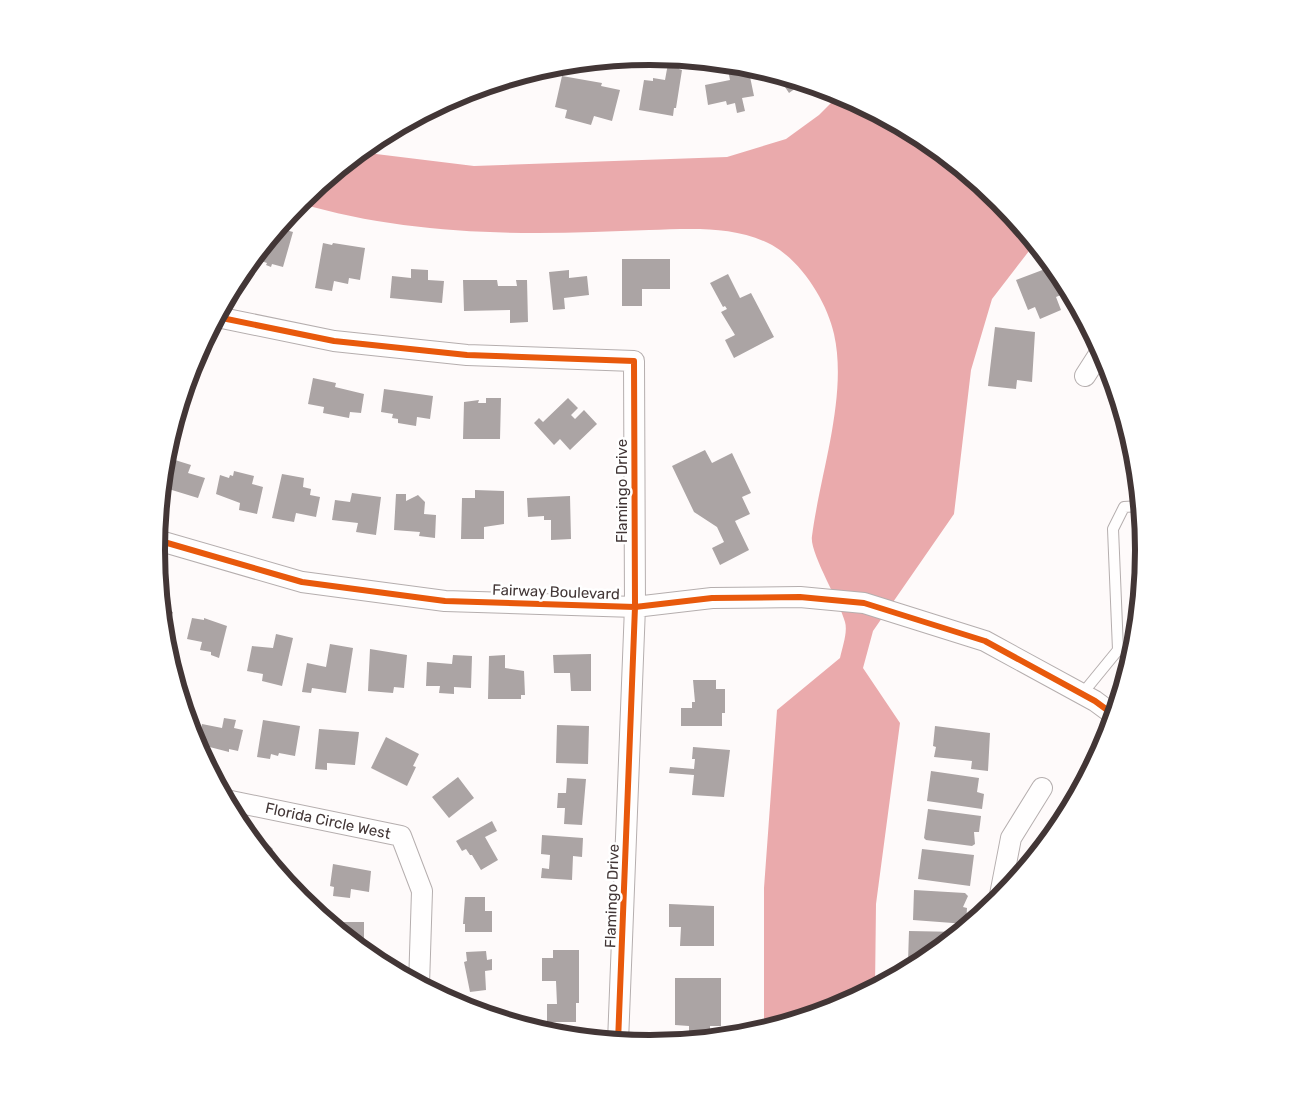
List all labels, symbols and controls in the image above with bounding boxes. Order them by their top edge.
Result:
street label: Flamingo Drive [613,439,631,543]
street label: Fairway Boulevard [492,581,620,603]
street label: Florida Circle West [264,799,392,843]
street label: Flamingo Drive [601,844,623,948]

